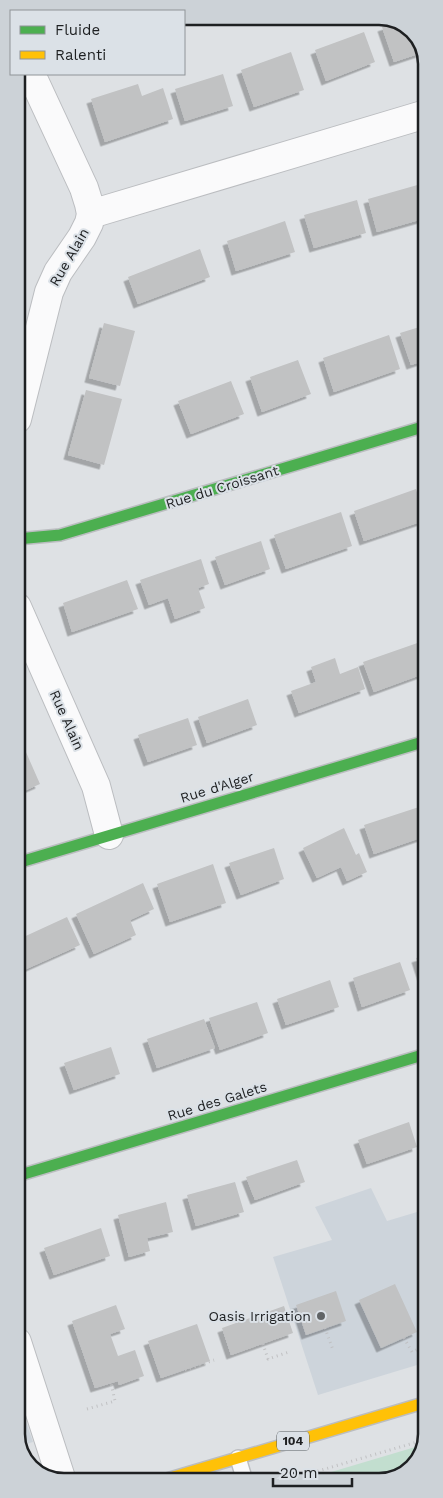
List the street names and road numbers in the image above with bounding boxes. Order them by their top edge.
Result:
street label: Rue Alain [46,225,92,289]
street label: Rue du Croissant [164,462,280,512]
street label: Rue Alain [47,688,87,752]
street label: Rue d'Alger [178,768,256,806]
street label: Rue des Galets [165,1078,269,1124]
road number: 104 [277,1432,309,1450]

